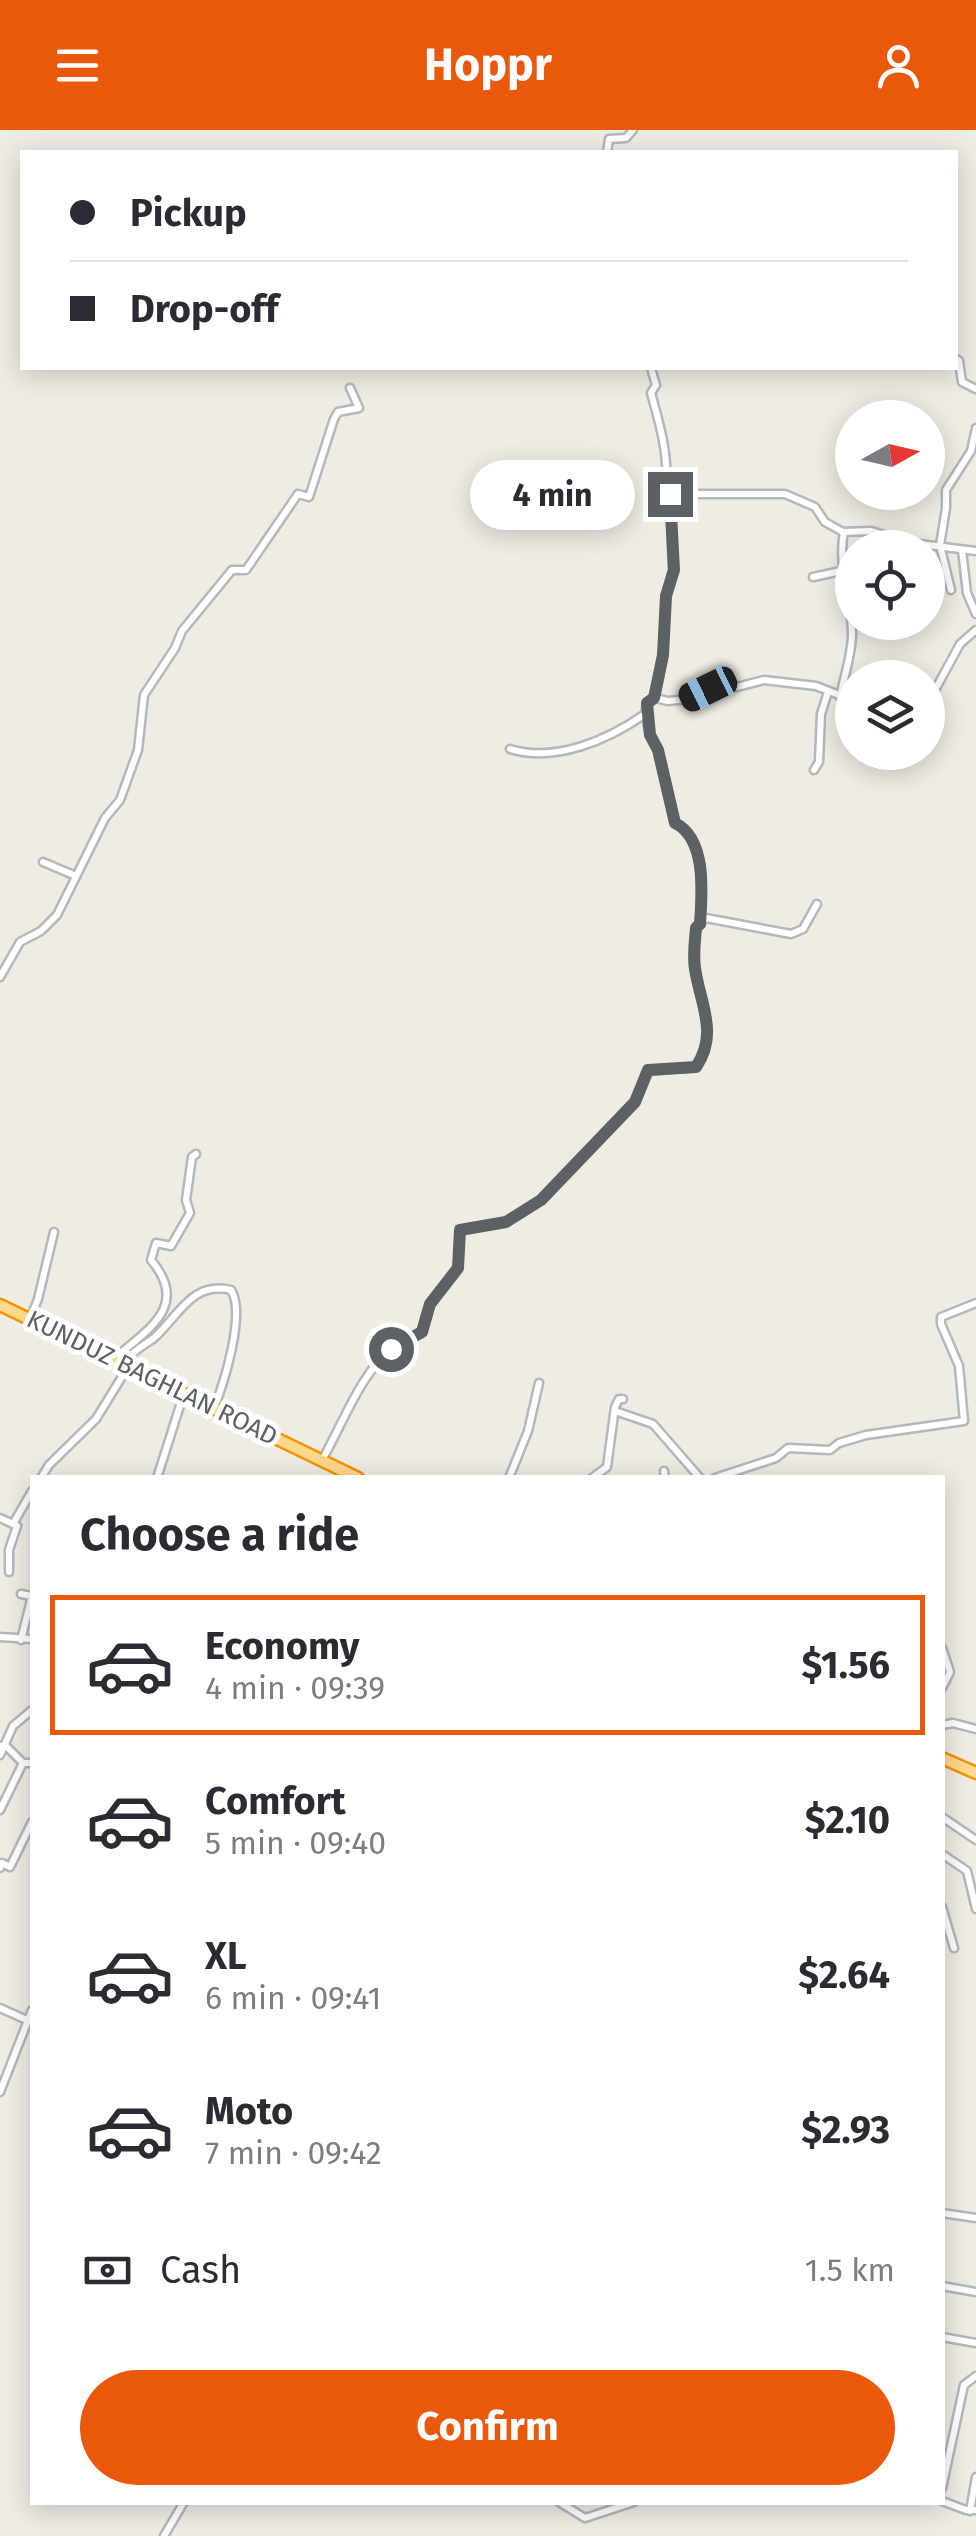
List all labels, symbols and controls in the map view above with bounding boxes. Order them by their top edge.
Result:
icon: menu [50,38,105,93]
text: Hoppr [424,38,552,92]
icon: person [871,38,926,93]
text: Pickup [130,190,247,236]
text: Drop-off [130,286,278,332]
north arrow [835,400,945,510]
map controls [835,400,945,770]
callout: 4 min [470,459,635,529]
route end [648,472,693,517]
text: 4 min [512,476,593,514]
button: locate [835,530,945,640]
button: layers [835,660,945,770]
car [674,662,742,716]
street label: KUNDUZ BAGHLAN ROAD [22,1304,282,1452]
route start [369,1327,414,1372]
text: Choose a ride [80,1508,359,1562]
icon: car [85,1620,175,1710]
text: Economy [205,1623,360,1669]
text: $1.56 [802,1642,890,1688]
text: 4 min · 09:39 [205,1669,385,1707]
icon: car [85,1775,175,1865]
text: Comfort [205,1778,346,1824]
text: $2.10 [805,1797,890,1843]
text: 5 min · 09:40 [205,1824,386,1862]
icon: car [85,1930,175,2020]
text: XL [205,1933,247,1979]
text: $2.64 [798,1952,890,1998]
text: 6 min · 09:41 [205,1979,381,2017]
icon: car [85,2085,175,2175]
text: Moto [205,2088,293,2134]
text: $2.93 [801,2107,890,2153]
text: 7 min · 09:42 [205,2134,382,2172]
icon: cash [80,2243,135,2298]
text: Cash [160,2247,241,2293]
text: 1.5 km [805,2251,895,2289]
button: Confirm [80,2370,895,2485]

